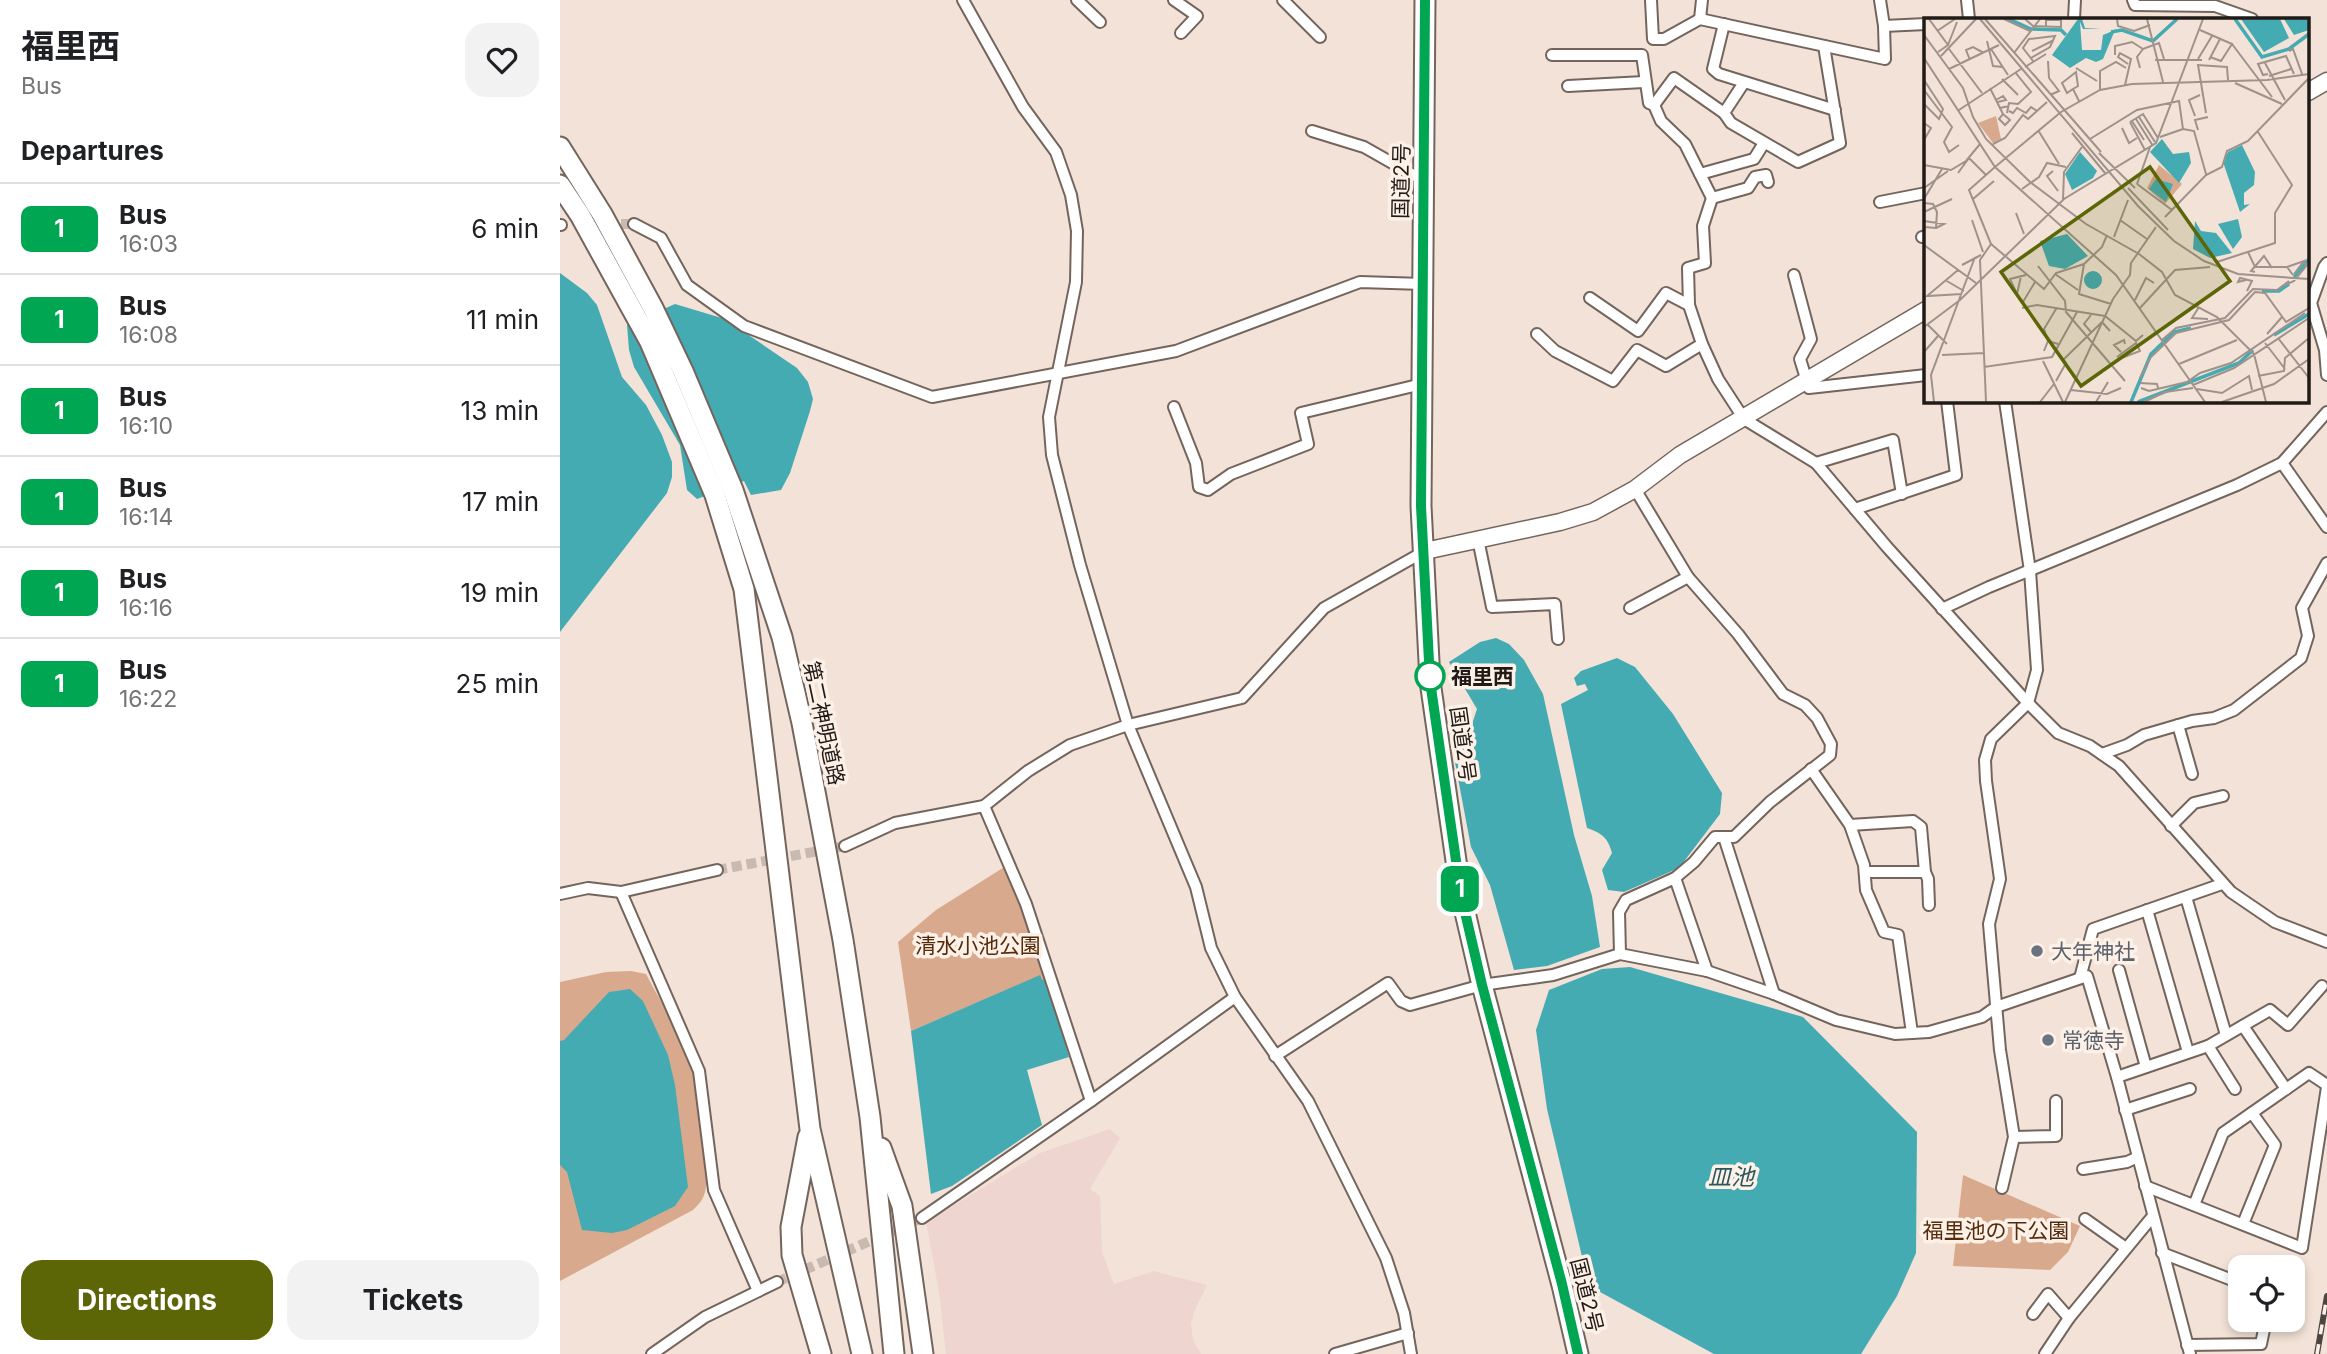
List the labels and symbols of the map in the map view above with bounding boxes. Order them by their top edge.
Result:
inset map [1924,18,2310,402]
street label: 国道2号 [1388,143,1414,219]
street label: 第二神明道路 [799,659,849,787]
marker: 福里西 [1415,661,1445,691]
place label: 福里西 [1451,664,1514,689]
street label: 国道2号 [1445,705,1481,783]
line badge: 1 [1437,866,1483,912]
park label: 清水小池公園 [915,933,1041,958]
place label: 大年神社 [2051,939,2135,964]
marker: 大年神社 [2029,943,2045,959]
place label: 常徳寺 [2062,1028,2125,1053]
marker: 常徳寺 [2040,1032,2056,1048]
water label: 皿池 [1708,1163,1756,1191]
park label: 福里池の下公園 [1923,1218,2070,1243]
street label: 国道2号 [1566,1255,1608,1335]

